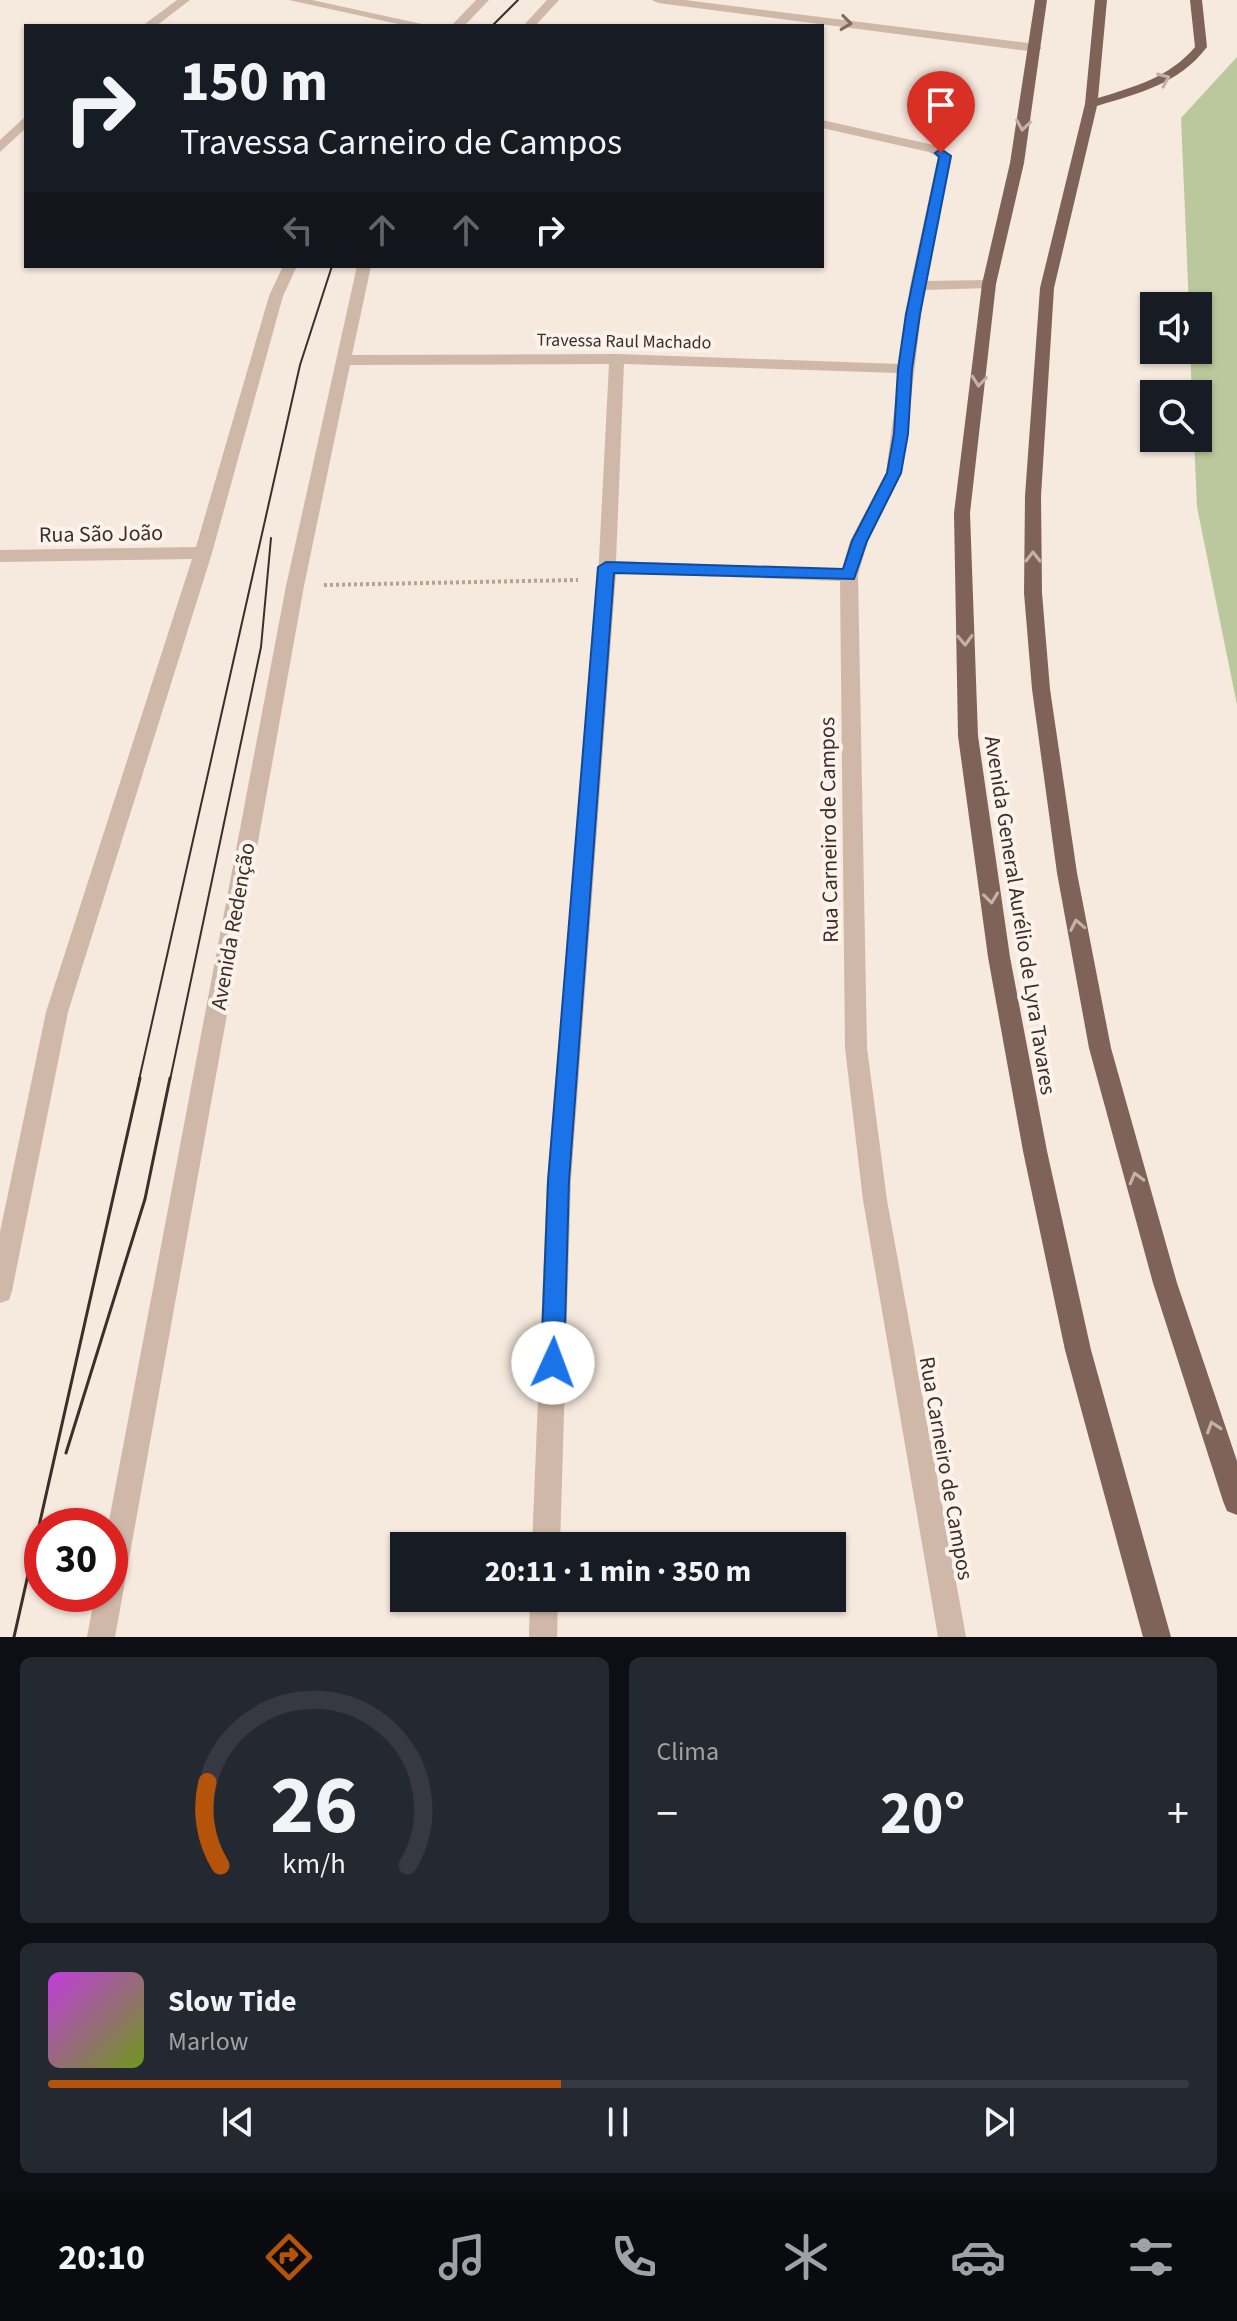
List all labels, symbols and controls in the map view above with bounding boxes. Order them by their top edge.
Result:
one-way arrow [840,15,853,32]
text: 150 m [180,43,328,122]
icon: right [48,56,152,160]
pin [907,71,975,153]
one-way arrow [1156,72,1171,88]
icon: arrive [919,83,963,127]
text: Travessa Carneiro de Campos [180,117,622,168]
one-way arrow [1015,119,1032,132]
icon: left [276,208,320,252]
icon: ahead [360,208,404,252]
icon: ahead [444,208,488,252]
icon: right [528,208,572,252]
map controls [1140,292,1212,452]
button: sound [1140,292,1212,364]
street label: Travessa Raul Machado [536,327,712,356]
one-way arrow [970,375,987,388]
button: search [1140,380,1212,452]
street label: Rua São João [39,517,163,551]
one-way arrow [1024,550,1042,563]
one-way arrow [957,634,974,647]
street label: Rua Carneiro de Campos [811,717,847,943]
street label: Avenida General Aurélio de Lyra Tavares [976,733,1064,1097]
street label: Avenida Redenção [203,840,263,1012]
one-way arrow [983,892,1000,905]
one-way arrow [1070,919,1087,932]
one-way arrow [1129,1172,1146,1186]
position arrow [511,1321,595,1405]
street label: Rua Carneiro de Campos [911,1354,981,1582]
one-way arrow [1206,1421,1222,1435]
speed limit sign: 30 [24,1508,128,1612]
text: 20:11 · 1 min · 350 m [485,1550,751,1593]
text: Clima [657,1733,719,1770]
text: 26 [270,1747,358,1865]
text: 20° [880,1772,965,1857]
text: − [657,1783,678,1846]
text: + [1167,1783,1189,1846]
text: km/h [283,1844,346,1884]
text: Slow Tide [168,1980,297,2023]
text: Marlow [168,2023,248,2060]
icon: previous [216,2100,260,2144]
icon: pause [596,2100,640,2144]
icon: next [977,2100,1021,2144]
icon: directions [261,2229,317,2285]
icon: music [434,2229,490,2285]
icon: phone [606,2229,662,2285]
icon: climate [778,2229,834,2285]
icon: car [950,2229,1006,2285]
icon: filters [1123,2229,1179,2285]
text: 20:10 [58,2232,145,2283]

